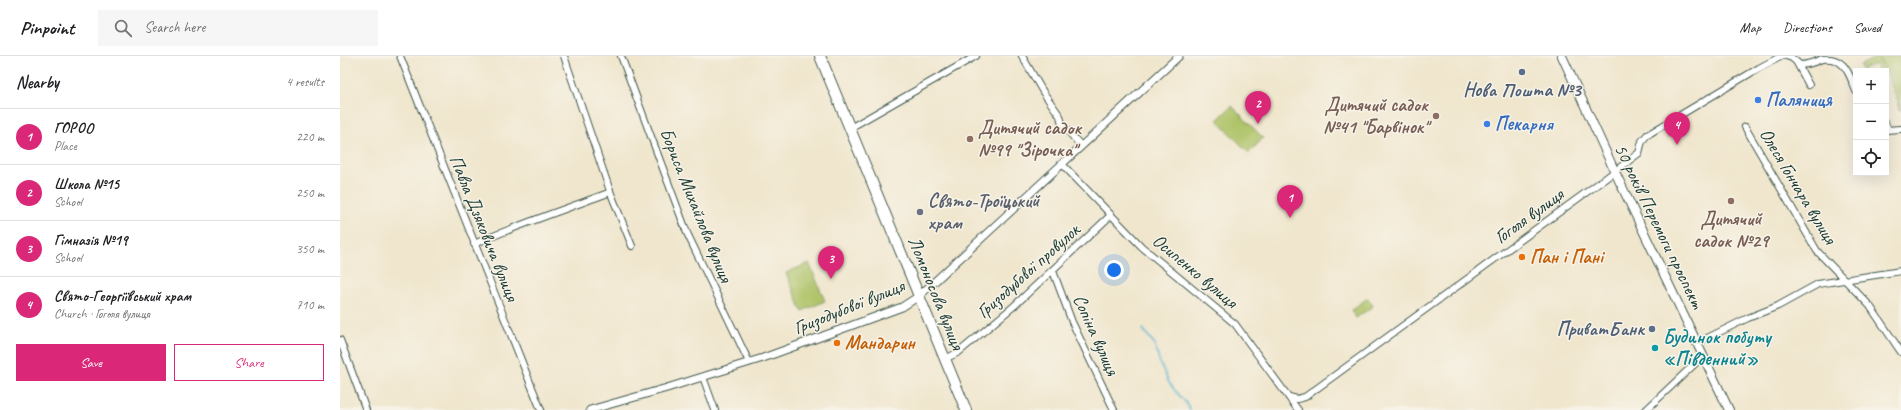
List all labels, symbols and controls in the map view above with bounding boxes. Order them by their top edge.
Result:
search box [98,10,378,46]
text: Pinpoint [20,16,74,40]
icon: search [112,17,134,39]
text: Search here [144,18,205,37]
text: Map [1740,19,1761,36]
text: Directions [1783,19,1832,36]
text: Saved [1854,19,1881,36]
marker: Нова Пошта №3 [1517,67,1527,77]
map controls [1853,68,1889,176]
button: + [1853,68,1889,104]
text: Nearby [16,72,59,93]
text: 4 results [286,74,324,90]
place label: Нова Пошта №3 [1463,78,1583,102]
place label: Паляниця [1766,88,1833,112]
pin: 2 [1245,91,1271,124]
place label: Дитячий садок №41 "Барвінок" [1323,93,1432,139]
marker: Паляниця [1753,95,1763,105]
button: − [1853,104,1889,140]
marker: Дитячий садок №41 "Барвінок" [1431,111,1441,121]
place label: Пекарня [1495,112,1554,136]
pin: 4 [1664,112,1690,145]
place label: Дитячий садок №99 "Зірочка" [978,116,1082,162]
text: ГОРОО [54,119,93,138]
marker: Пекарня [1482,119,1492,129]
street label: Бориса Михайлова вулиця [654,124,739,288]
street label: Олеся Гончара вулиця [1754,124,1843,250]
text: 1 [26,129,32,145]
text: 220 m [296,129,324,145]
marker: Дитячий садок №99 "Зірочка" [965,134,975,144]
text: Place [54,138,77,154]
street label: 50 років Перемоги проспект [1609,140,1710,313]
button: locate [1853,140,1889,176]
street label: Павла Дзяковича вулиця [444,151,525,306]
text: Школа №15 [54,175,119,194]
street label: Гоголя вулиця [1490,182,1569,249]
text: 2 [26,185,32,201]
text: 250 m [296,185,324,201]
pin: 1 [1277,185,1303,218]
place label: Свято-Троїцький храм [928,189,1041,235]
text: School [54,194,82,210]
marker: Дитячий садок №29 [1726,196,1736,206]
marker: Свято-Троїцький храм [915,207,925,217]
place label: Дитячий садок №29 [1694,207,1771,253]
street label: Гризодубової провулок [971,217,1086,324]
street label: Осипенко вулиця [1147,228,1244,315]
text: Гімназія №19 [54,231,128,250]
street label: Ломоносова вулиця [902,233,970,355]
text: 3 [26,241,32,257]
text: 350 m [296,241,324,257]
place label: Пан і Пані [1530,245,1605,269]
pin: 3 [818,246,844,279]
text: School [54,250,82,266]
marker: Пан і Пані [1517,252,1527,262]
your location [1104,260,1124,280]
street label: Гризодубової вулиця [790,273,909,340]
text: Свято-Георгіївський храм [54,287,191,306]
street label: Сопіна вулиця [1068,291,1125,380]
text: 4 [26,297,32,313]
text: 710 m [296,297,324,313]
text: Church · Гоголя вулиця [54,306,150,322]
place label: ПриватБанк [1557,317,1645,341]
marker: ПриватБанк [1647,324,1657,334]
place label: Будинок побуту «Південний» [1663,325,1773,371]
place label: Мандарин [845,331,916,355]
marker: Мандарин [832,338,842,348]
marker: Будинок побуту «Південний» [1650,343,1660,353]
button: Save [16,344,166,381]
button: Share [174,344,324,381]

